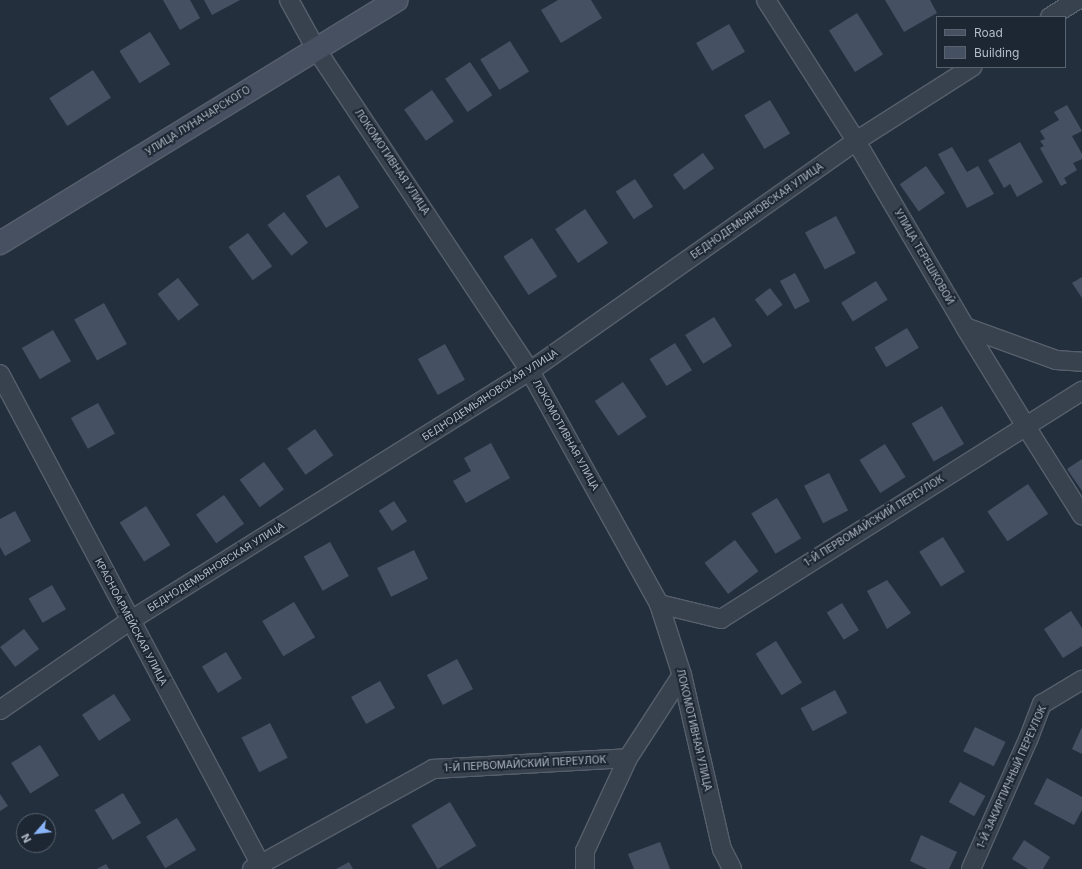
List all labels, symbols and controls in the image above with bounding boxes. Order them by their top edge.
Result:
legend [936,16,1066,68]
text: Road [974,25,1003,40]
text: Building [974,45,1019,60]
street label: УЛИЦА ЛУНАЧАРСКОГО [143,84,253,158]
street label: ЛОКОМОТИВНАЯ УЛИЦА [352,107,432,217]
street label: БЕДНОДЕМЬЯНОВСКАЯ УЛИЦА [688,160,826,262]
street label: УЛИЦА ТЕРЕШКОВОЙ [892,207,956,307]
street label: БЕДНОДЕМЬЯНОВСКАЯ УЛИЦА [420,347,560,443]
street label: ЛОКОМОТИВНАЯ УЛИЦА [530,377,602,493]
street label: 1-Й ПЕРВОМАЙСКИЙ ПЕРЕУЛОК [802,473,946,569]
street label: БЕДНОДЕМЬЯНОВСКАЯ УЛИЦА [145,520,287,614]
street label: КРАСНОАРМЕЙСКАЯ УЛИЦА [92,556,170,688]
street label: ЛОКОМОТИВНАЯ УЛИЦА [674,668,714,792]
street label: 1-Й ЗАКИРПИЧНЫЙ ПЕРЕУЛОК [975,704,1049,850]
street label: 1-Й ПЕРВОМАЙСКИЙ ПЕРЕУЛОК [444,754,606,774]
north arrow [16,813,56,853]
text: N [18,831,34,845]

